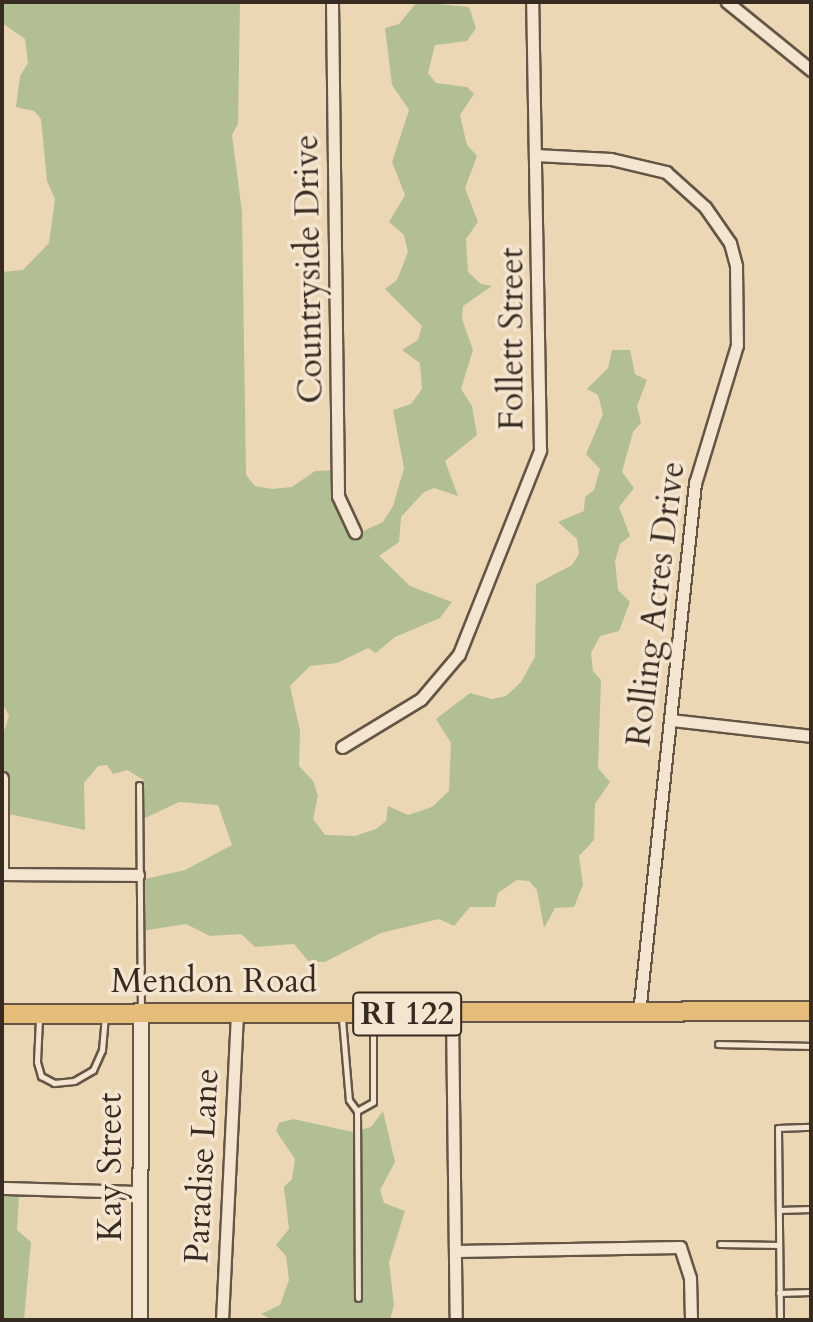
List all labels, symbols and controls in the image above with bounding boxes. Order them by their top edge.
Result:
street label: Countryside Drive [286,134,332,404]
street label: Follett Street [492,248,532,430]
street label: Rolling Acres Drive [618,459,694,749]
street label: Mendon Road [111,962,317,1002]
road number: RI 122 [351,986,463,1042]
street label: Paradise Lane [177,1067,227,1265]
street label: Kay Street [91,1093,131,1241]

